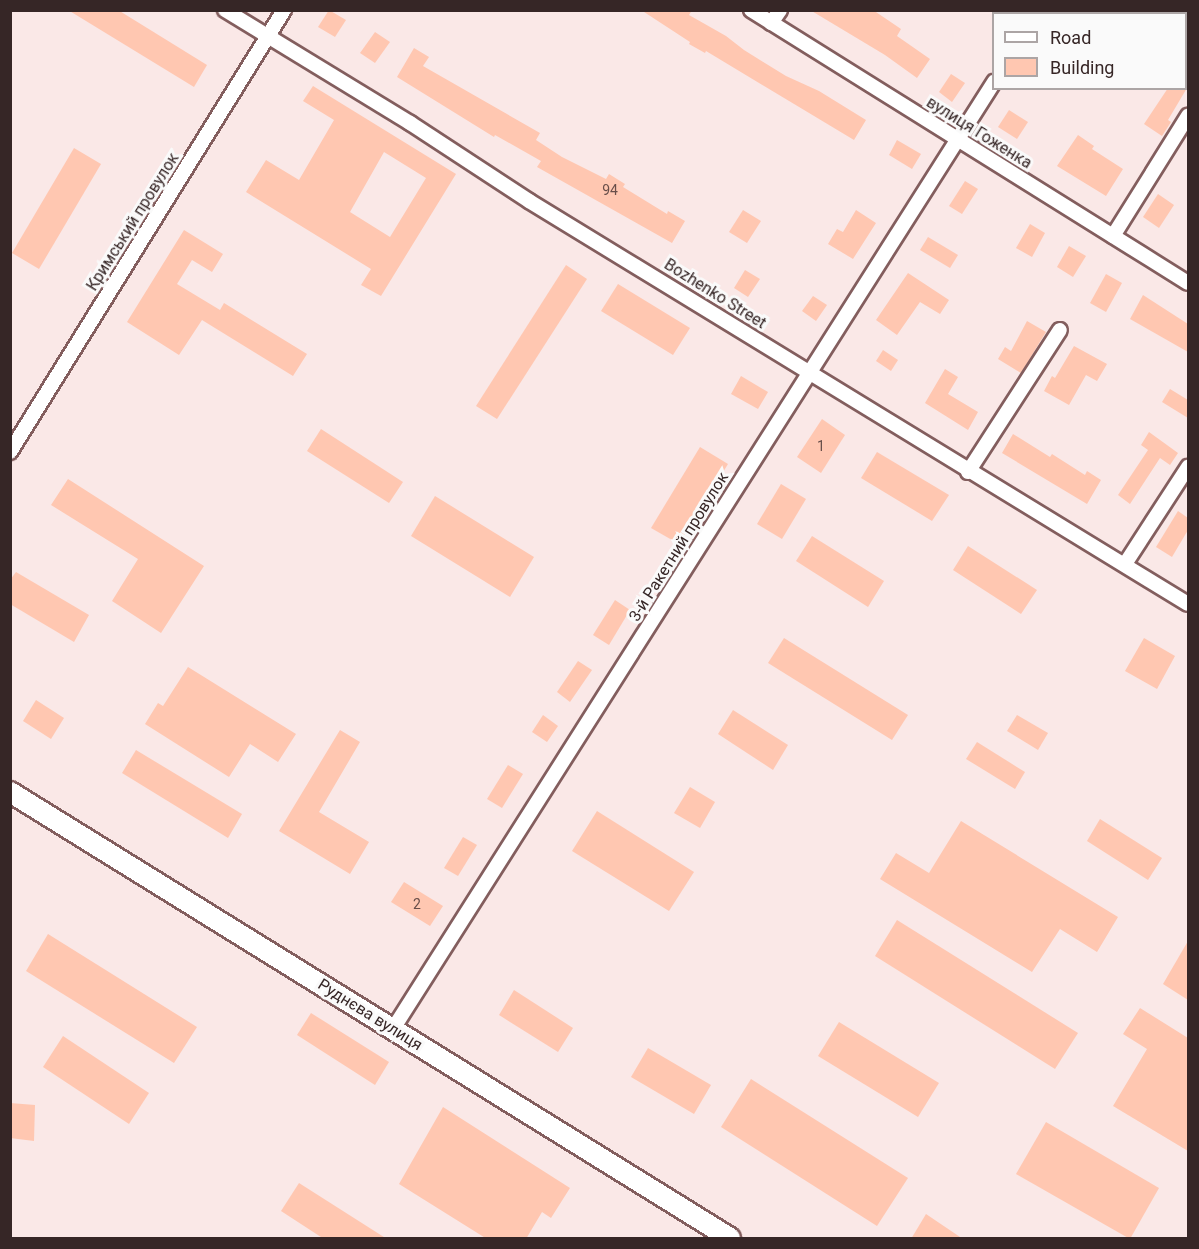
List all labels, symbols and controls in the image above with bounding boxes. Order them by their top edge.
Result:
legend [992,12,1187,90]
text: Road [1050,27,1091,48]
text: Building [1050,57,1114,78]
street label: вулиця Гоженка [923,93,1035,173]
street label: Кримський провулок [83,149,183,295]
house number: 94 [602,182,618,198]
street label: Bozhenko Street [661,255,769,333]
house number: 1 [817,438,825,454]
street label: 3-й Ракетний провулок [625,469,733,625]
house number: 2 [413,896,421,912]
street label: Руднєва вулиця [314,975,426,1055]

